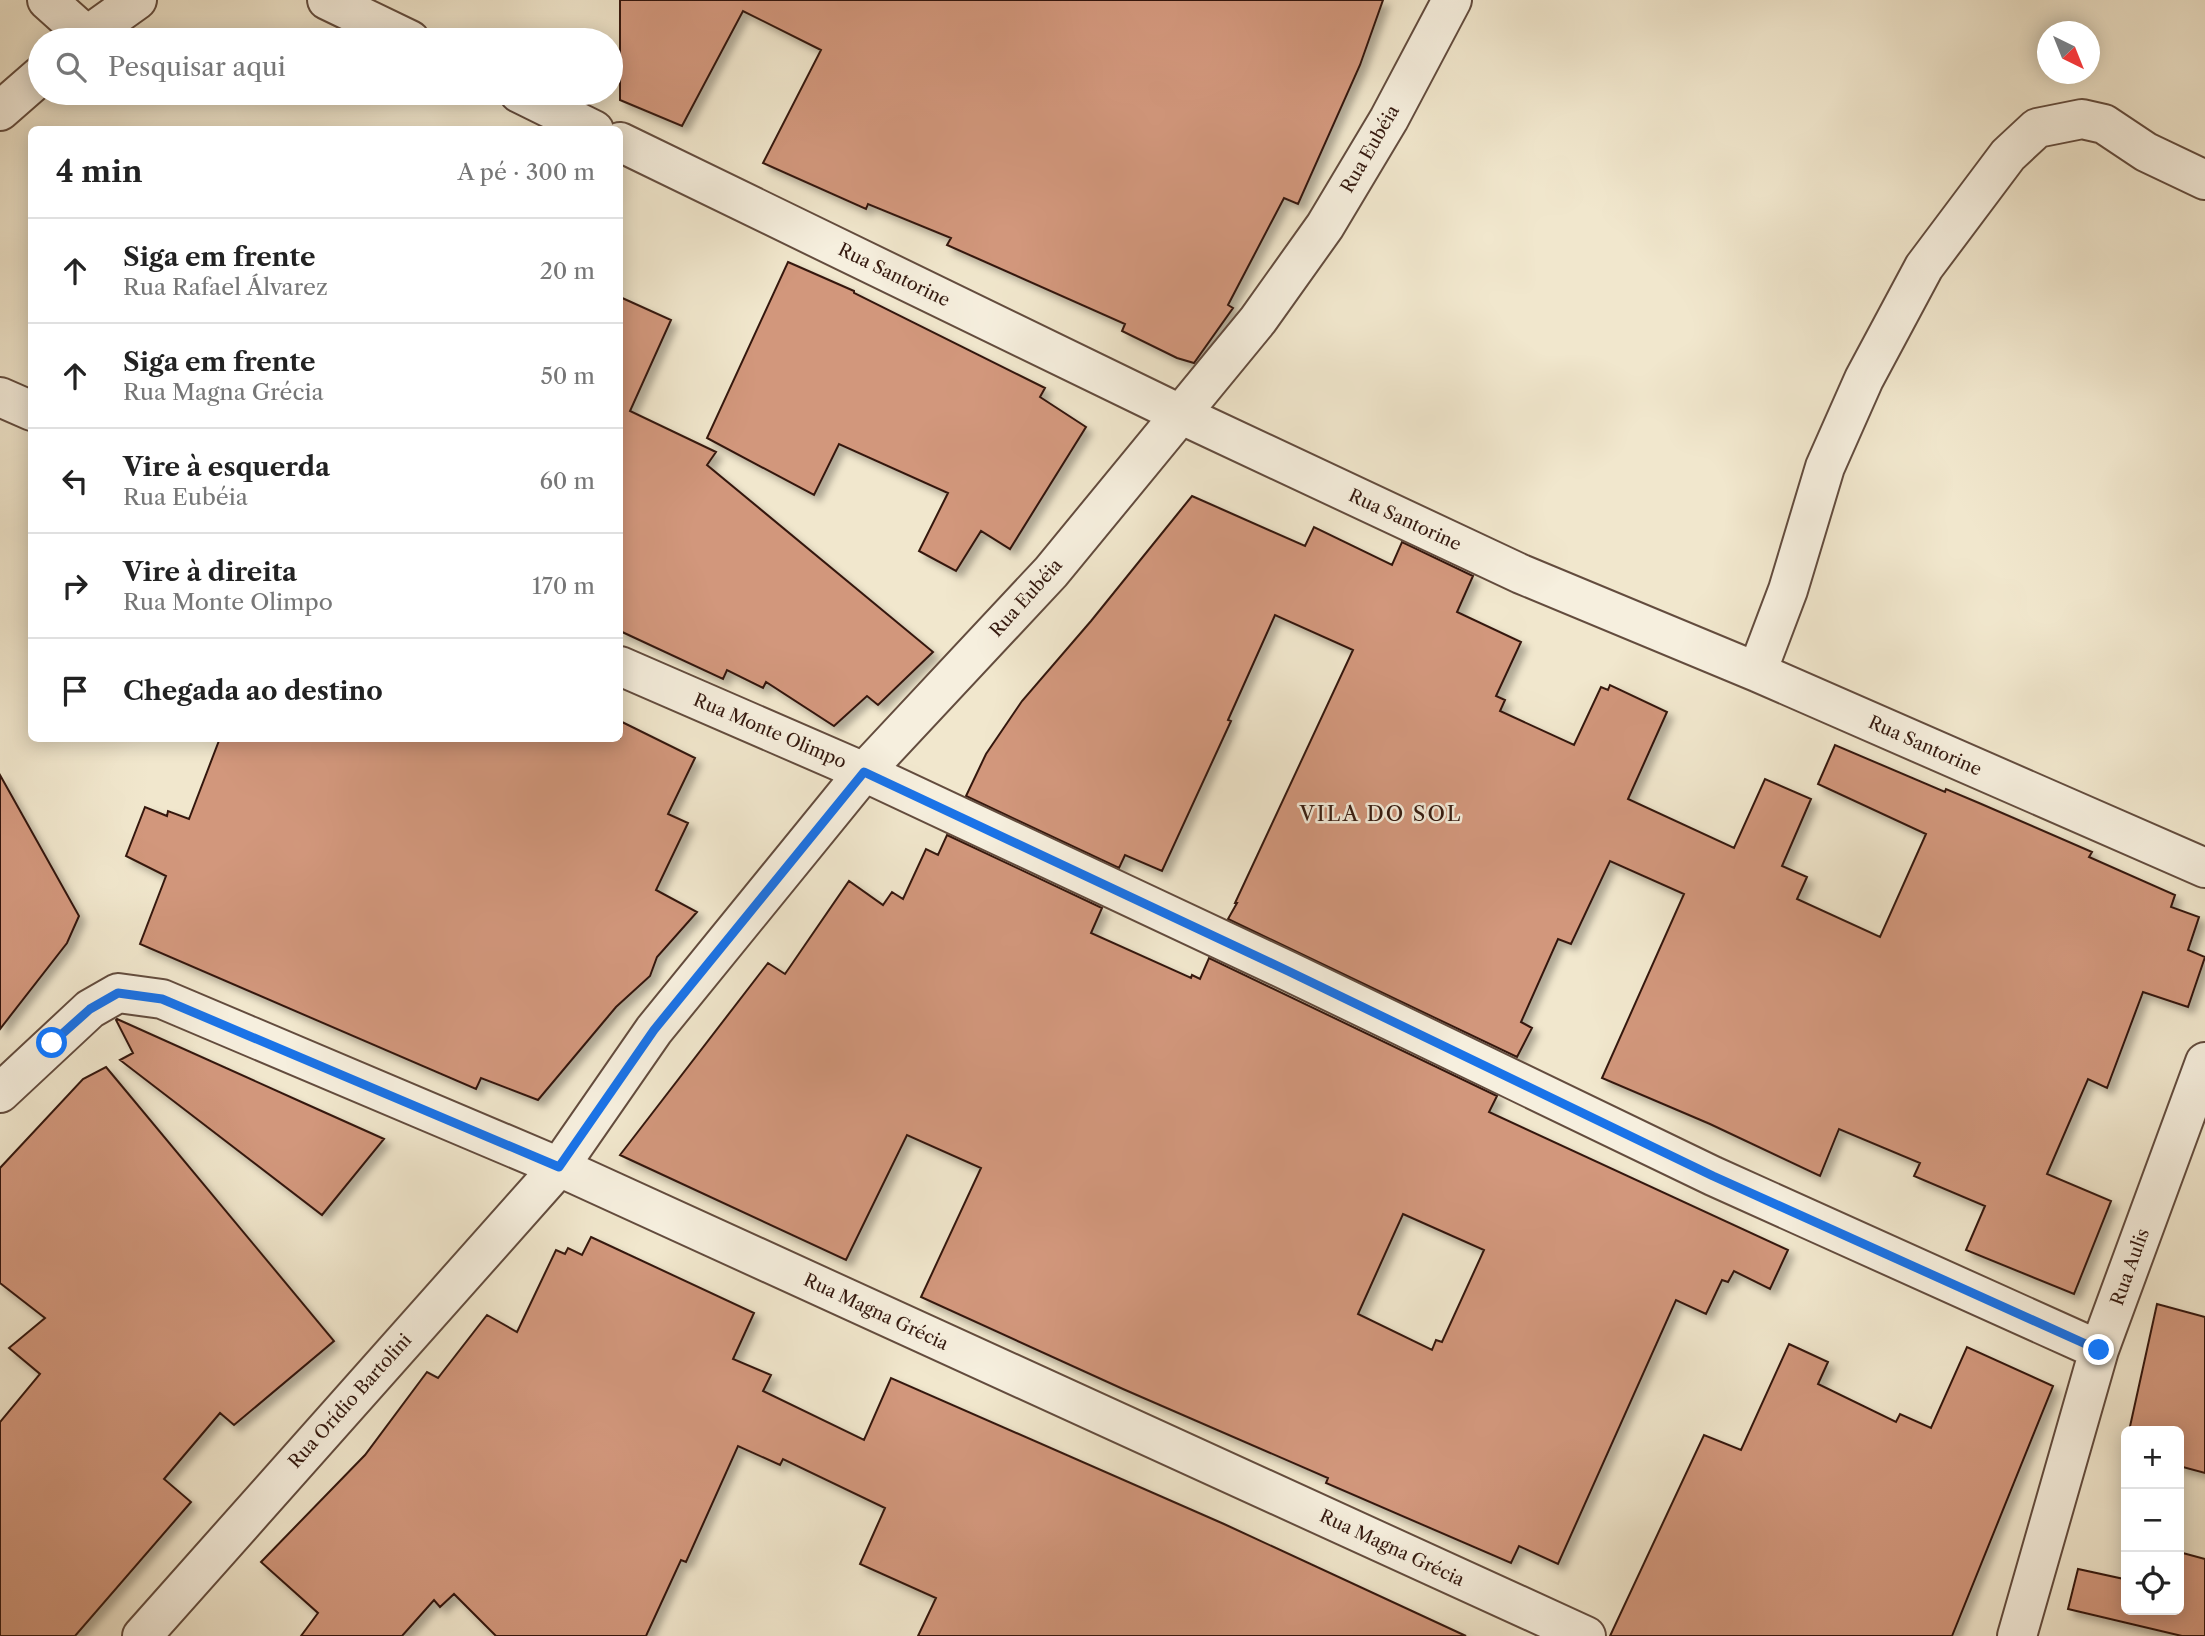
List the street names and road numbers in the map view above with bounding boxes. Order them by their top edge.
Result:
street label: Rua Eubéia [1336,101,1404,197]
street label: Rua Santorine [835,238,953,312]
street label: Rua Santorine [1345,484,1465,556]
street label: Rua Eubéia [985,554,1067,642]
street label: Rua Monte Olimpo [690,689,850,773]
street label: Rua Santorine [1865,711,1985,781]
street label: Rua Aulis [2106,1225,2154,1309]
street label: Rua Magna Grécia [800,1269,952,1355]
street label: Rua Orídio Bartolini [284,1329,416,1473]
street label: Rua Magna Grécia [1316,1505,1468,1591]

